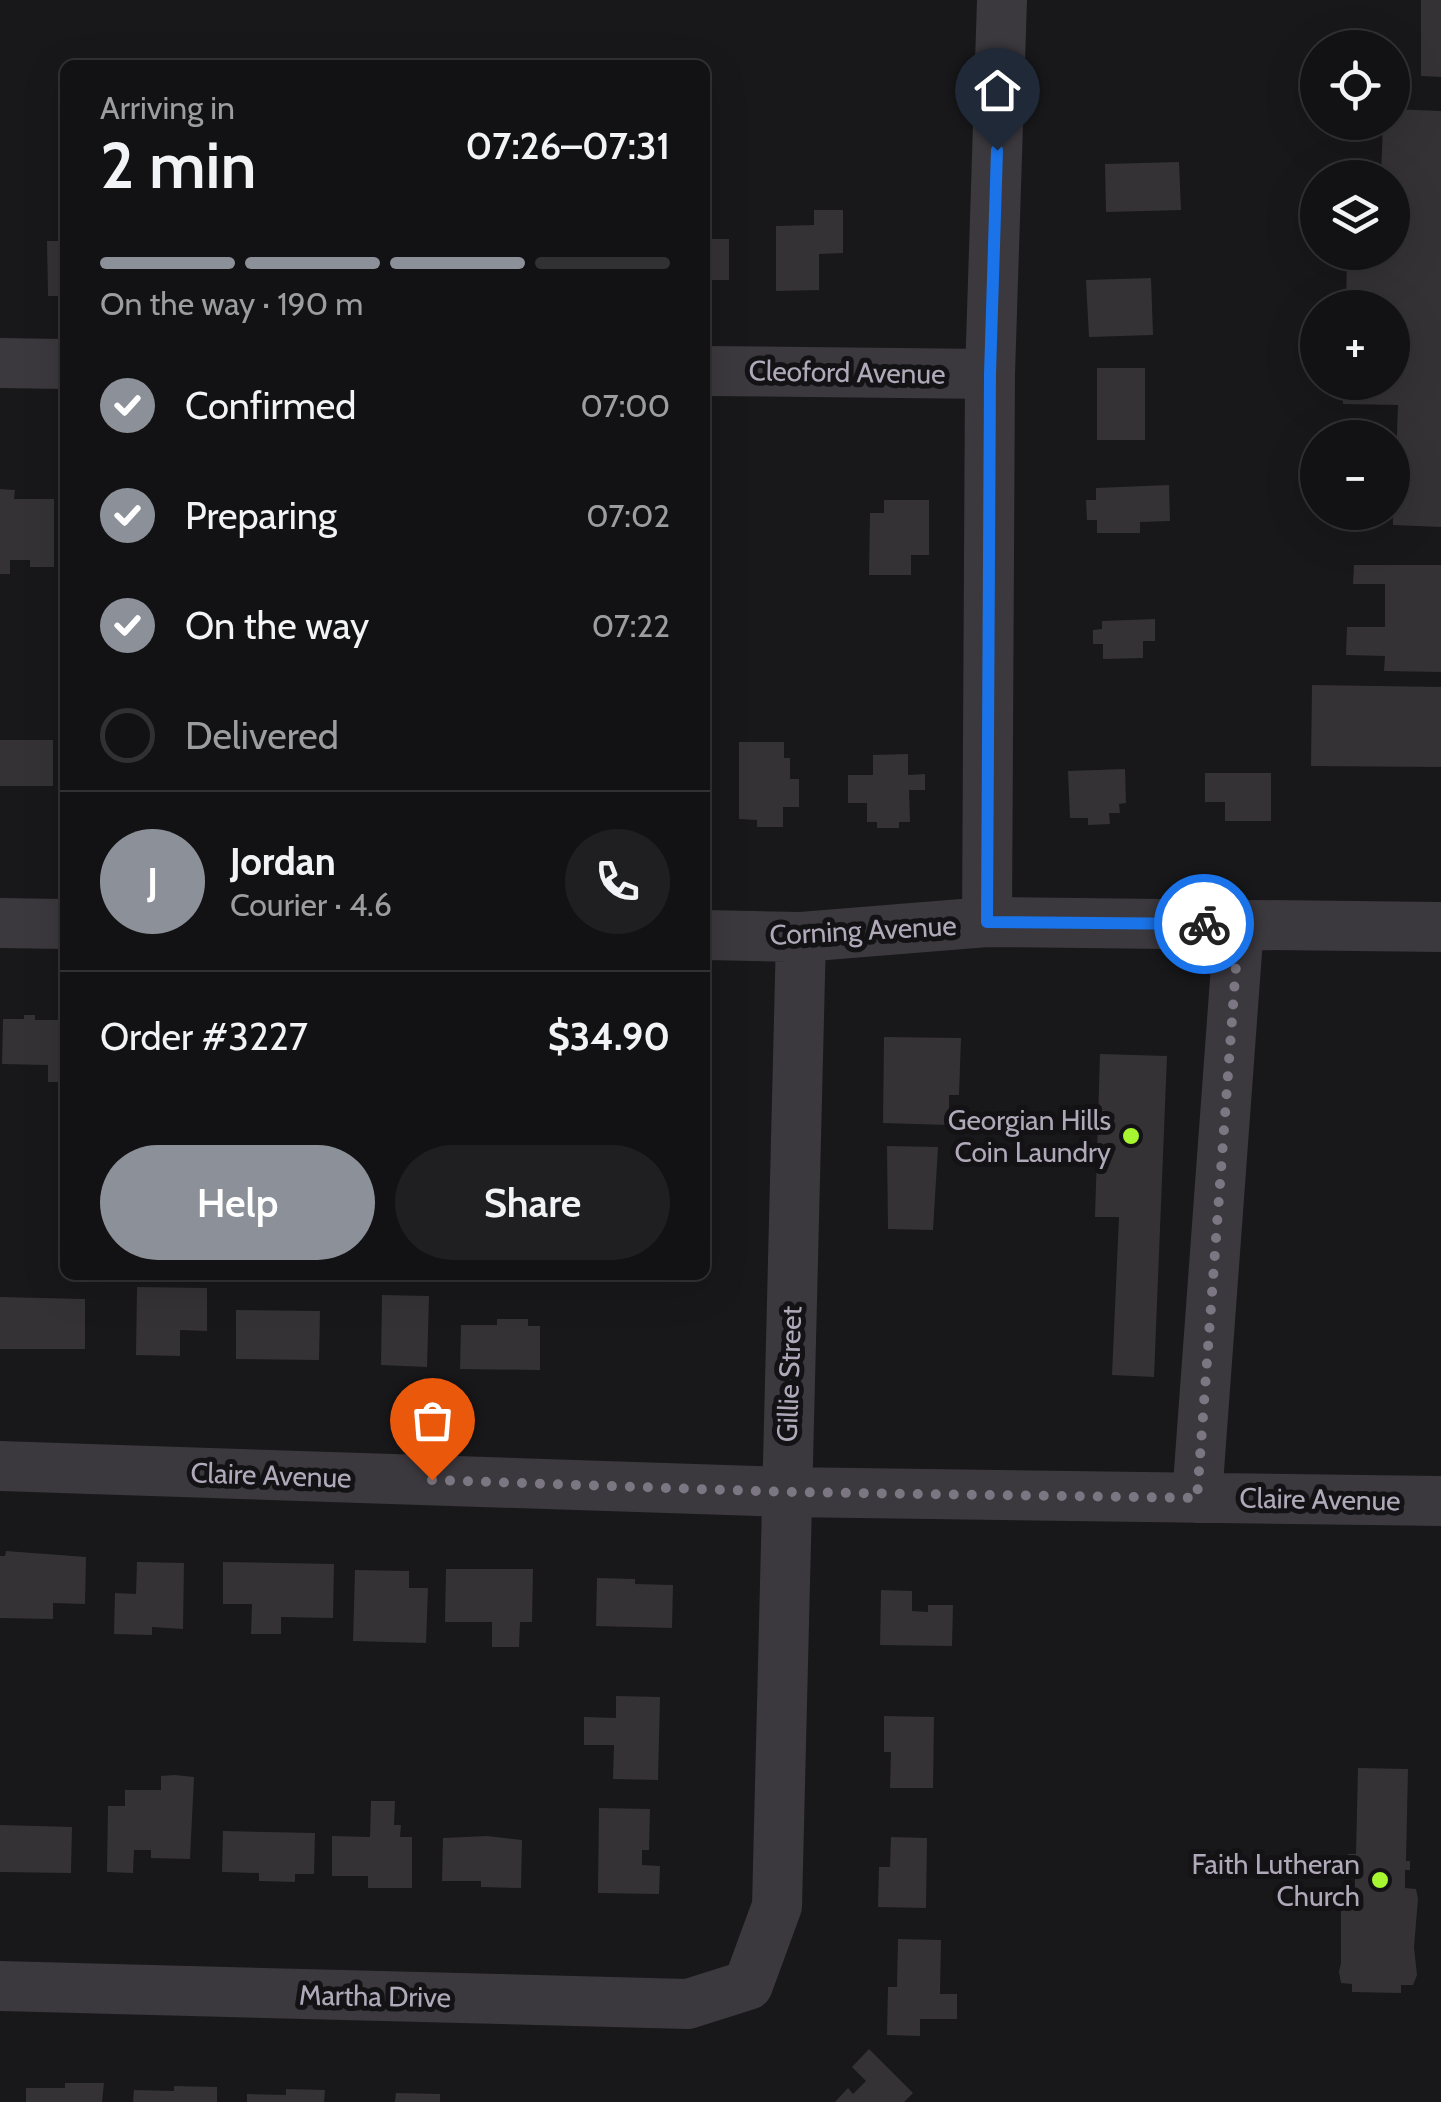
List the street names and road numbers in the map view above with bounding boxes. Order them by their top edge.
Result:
street label: Cleoford Avenue [748,353,946,391]
street label: Corning Avenue [769,908,957,952]
street label: Gillie Street [770,1305,808,1443]
street label: Claire Avenue [190,1455,352,1495]
street label: Claire Avenue [1239,1481,1401,1517]
street label: Martha Drive [299,1978,451,2014]

